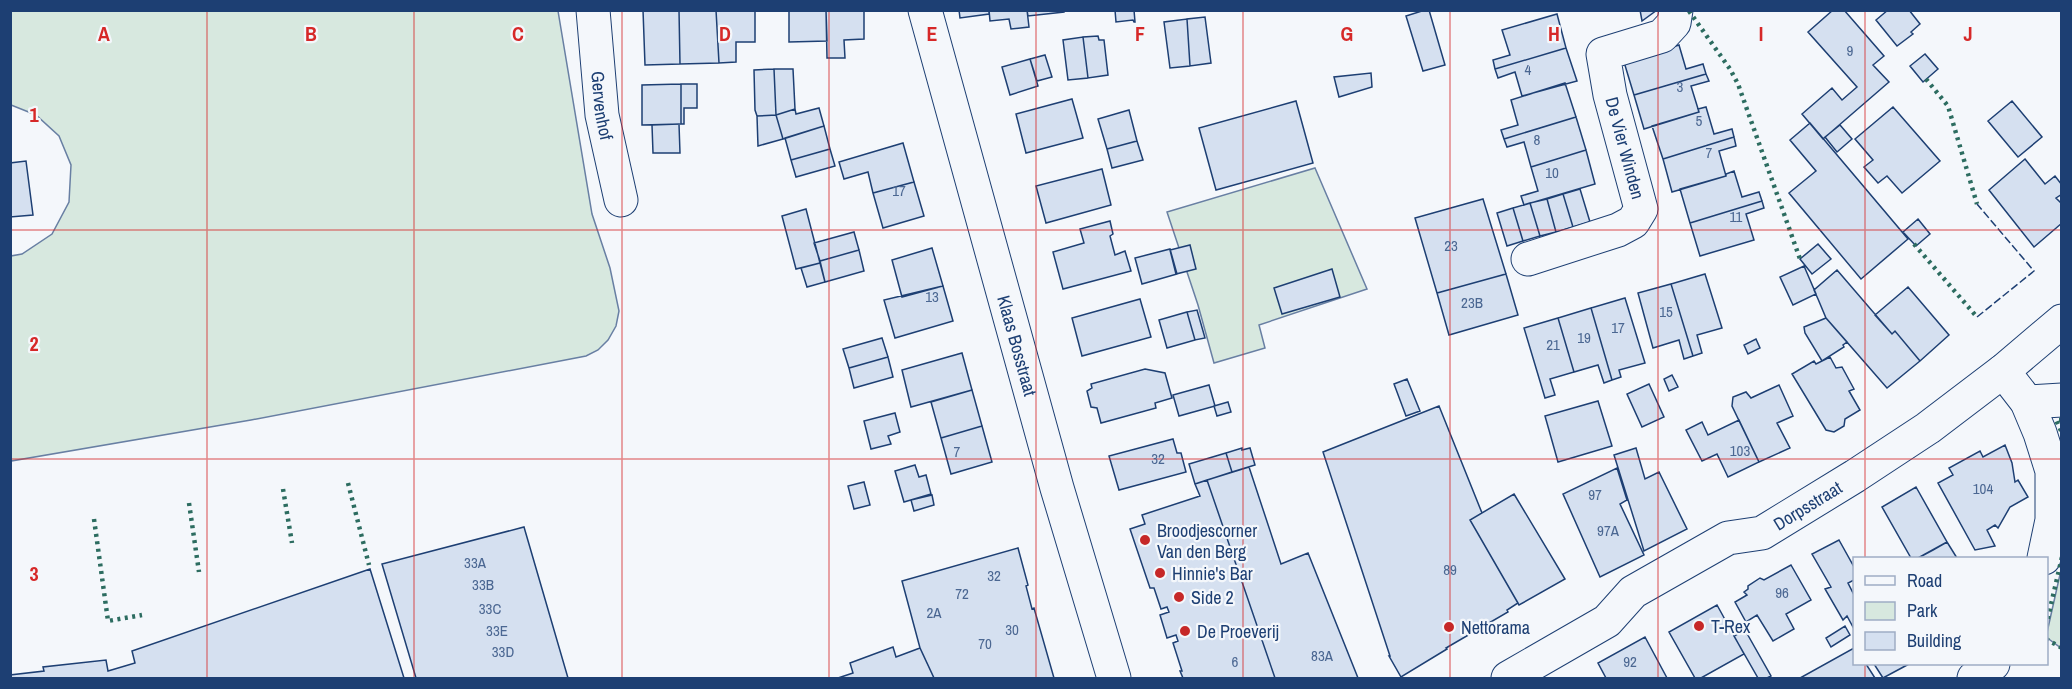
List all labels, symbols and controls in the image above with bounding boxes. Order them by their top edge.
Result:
text: A [98,20,110,47]
text: B [305,20,317,47]
text: C [512,20,524,47]
text: D [719,20,731,47]
text: E [927,20,938,47]
text: F [1135,20,1145,47]
text: G [1341,20,1353,47]
text: H [1548,20,1560,47]
text: I [1759,20,1763,47]
text: J [1963,20,1973,47]
house number: 9 [1847,40,1854,61]
house number: 4 [1525,59,1532,80]
street label: Gervenhof [586,70,620,143]
house number: 3 [1677,76,1684,97]
street label: De Vier Winden [1599,94,1651,202]
text: 1 [29,101,39,128]
house number: 5 [1696,110,1703,131]
house number: 8 [1534,129,1541,150]
house number: 7 [1706,142,1713,163]
house number: 10 [1545,162,1559,183]
house number: 17 [892,180,906,201]
house number: 11 [1730,206,1743,227]
house number: 23 [1444,235,1458,256]
house number: 13 [925,286,939,307]
street label: Klaas Bosstraat [992,292,1043,399]
house number: 23B [1461,292,1483,313]
house number: 15 [1659,301,1673,322]
house number: 17 [1611,317,1625,338]
house number: 19 [1577,327,1591,348]
text: 2 [29,330,39,357]
house number: 21 [1546,334,1560,355]
house number: 103 [1730,440,1750,461]
house number: 7 [954,441,961,462]
house number: 32 [1151,448,1165,469]
street label: Dorpsstraat [1768,475,1846,536]
house number: 104 [1973,478,1993,499]
house number: 97 [1588,484,1602,505]
place label: Broodjescorner Van den Berg [1157,518,1257,564]
house number: 97A [1597,520,1620,541]
marker: Broodjescorner Van den Berg [1138,533,1152,547]
house number: 33A [464,552,487,573]
legend [1853,557,2048,665]
house number: 89 [1443,559,1457,580]
text: 3 [29,560,39,587]
place label: Hinnie's Bar [1172,561,1253,586]
house number: 32 [987,565,1001,586]
marker: Hinnie's Bar [1153,566,1167,580]
text: Road [1907,568,1942,593]
house number: 33B [472,574,494,595]
house number: 96 [1775,582,1789,603]
house number: 72 [955,583,969,604]
place label: Side 2 [1191,585,1234,610]
marker: Side 2 [1172,590,1186,604]
house number: 33C [479,598,501,619]
text: Park [1907,598,1938,623]
house number: 2A [926,602,942,623]
place label: T-Rex [1711,614,1751,639]
place label: Nettorama [1461,615,1530,640]
house number: 30 [1005,619,1019,640]
place label: De Proeverij [1197,619,1279,644]
marker: T-Rex [1692,619,1706,633]
house number: 33E [486,620,508,641]
marker: Nettorama [1442,620,1456,634]
marker: De Proeverij [1178,624,1192,638]
text: Building [1907,628,1962,653]
house number: 70 [978,633,992,654]
house number: 33D [492,641,514,662]
house number: 83A [1311,645,1334,666]
house number: 6 [1232,651,1239,672]
house number: 92 [1623,651,1637,672]

